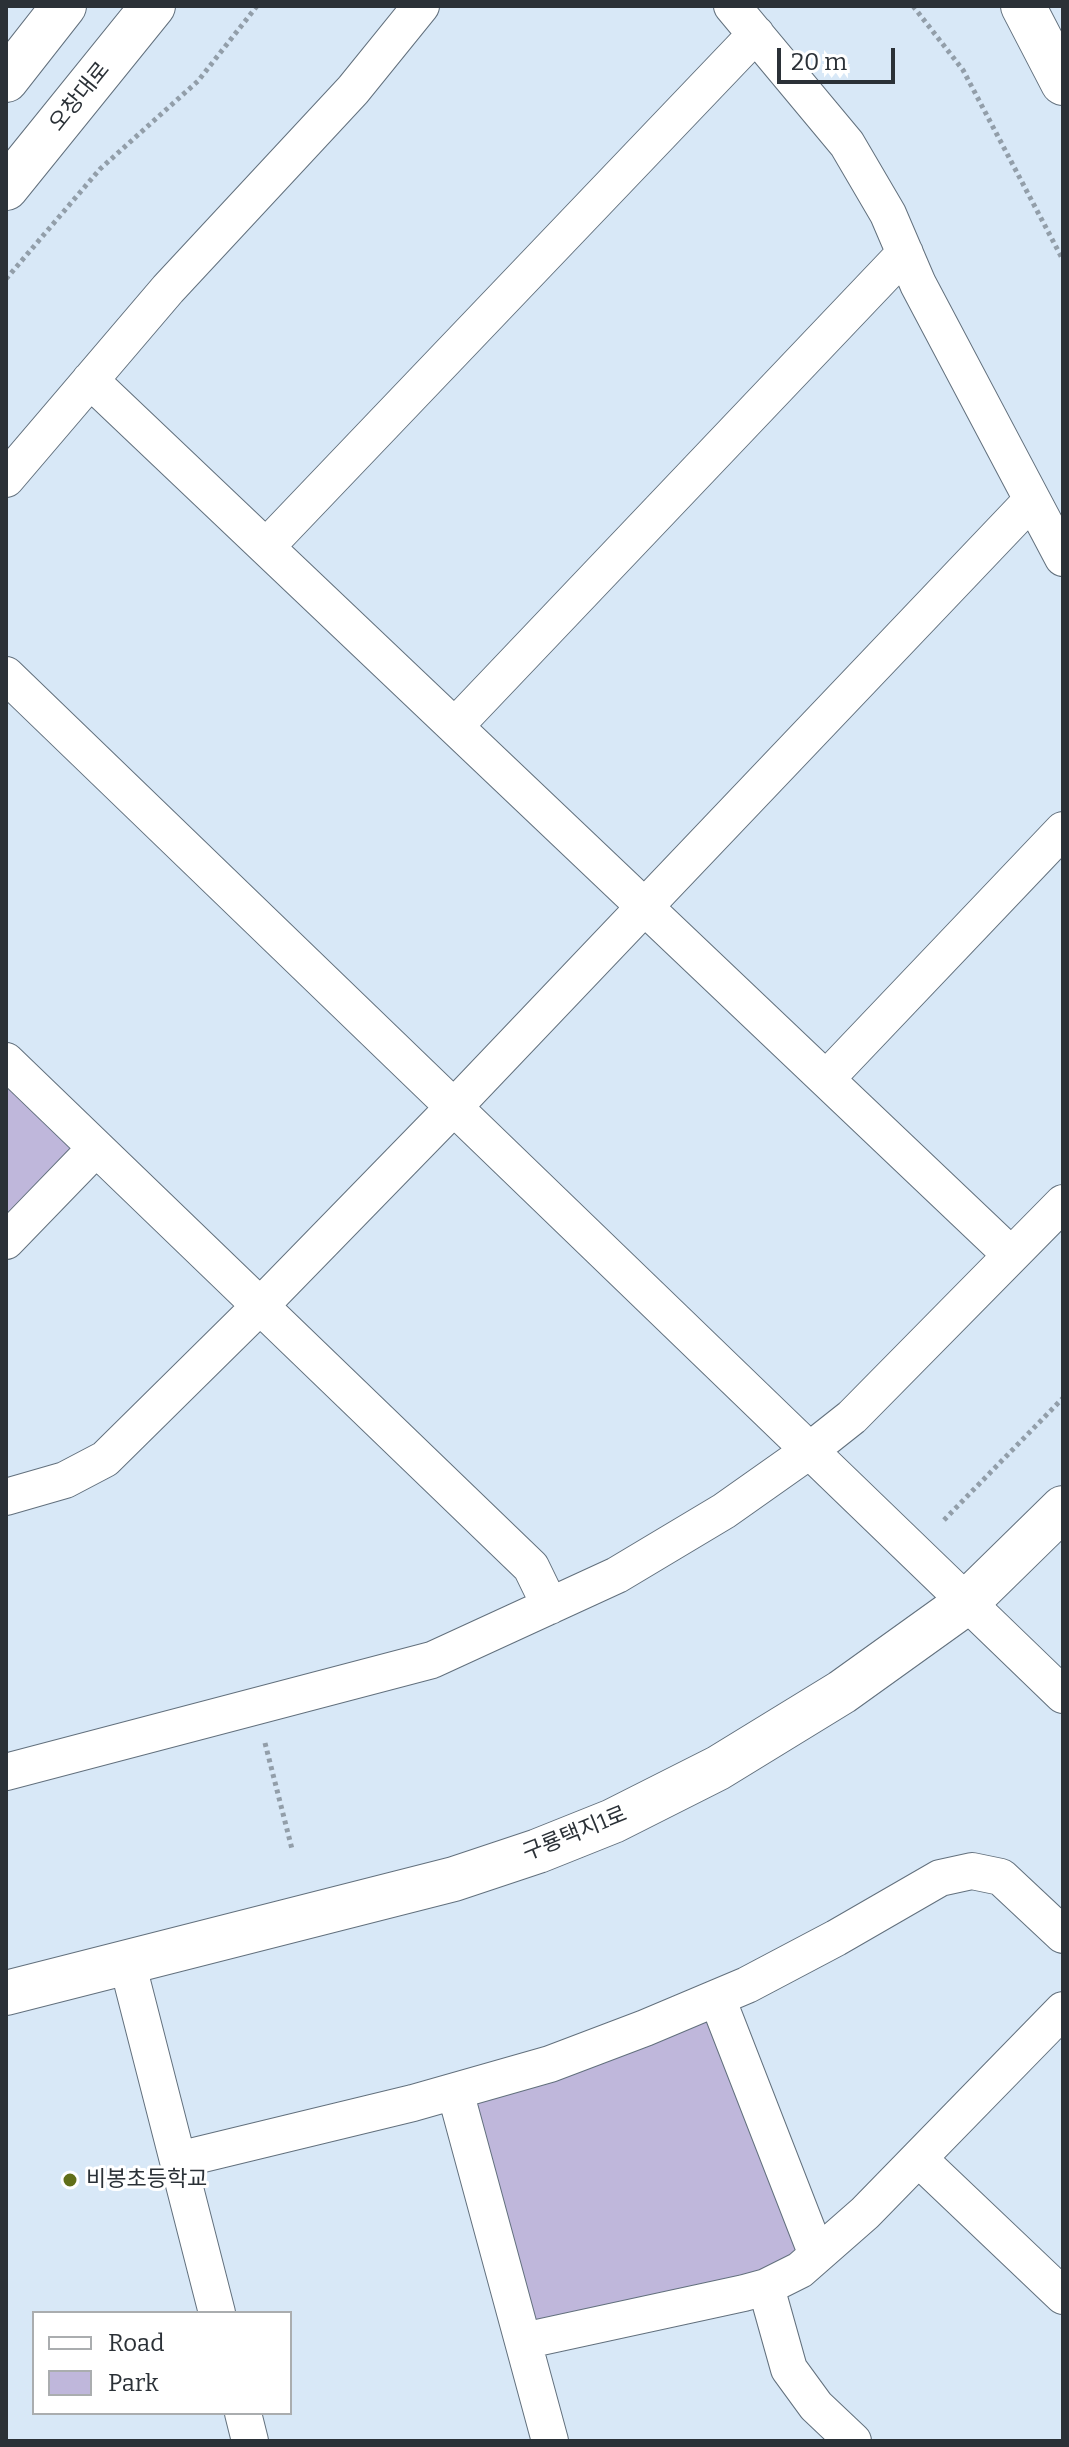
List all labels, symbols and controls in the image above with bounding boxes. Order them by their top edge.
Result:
scale bar [781,32,899,82]
text: 20 m [791,48,847,76]
street label: 오창대로 [44,57,116,137]
street label: 구룡택지1로 [519,1801,631,1867]
place label: 비봉초등학교 [86,2167,207,2193]
marker: 비봉초등학교 [61,2171,79,2189]
legend [32,2311,292,2415]
text: Road [108,2329,164,2357]
text: Park [108,2369,159,2397]

